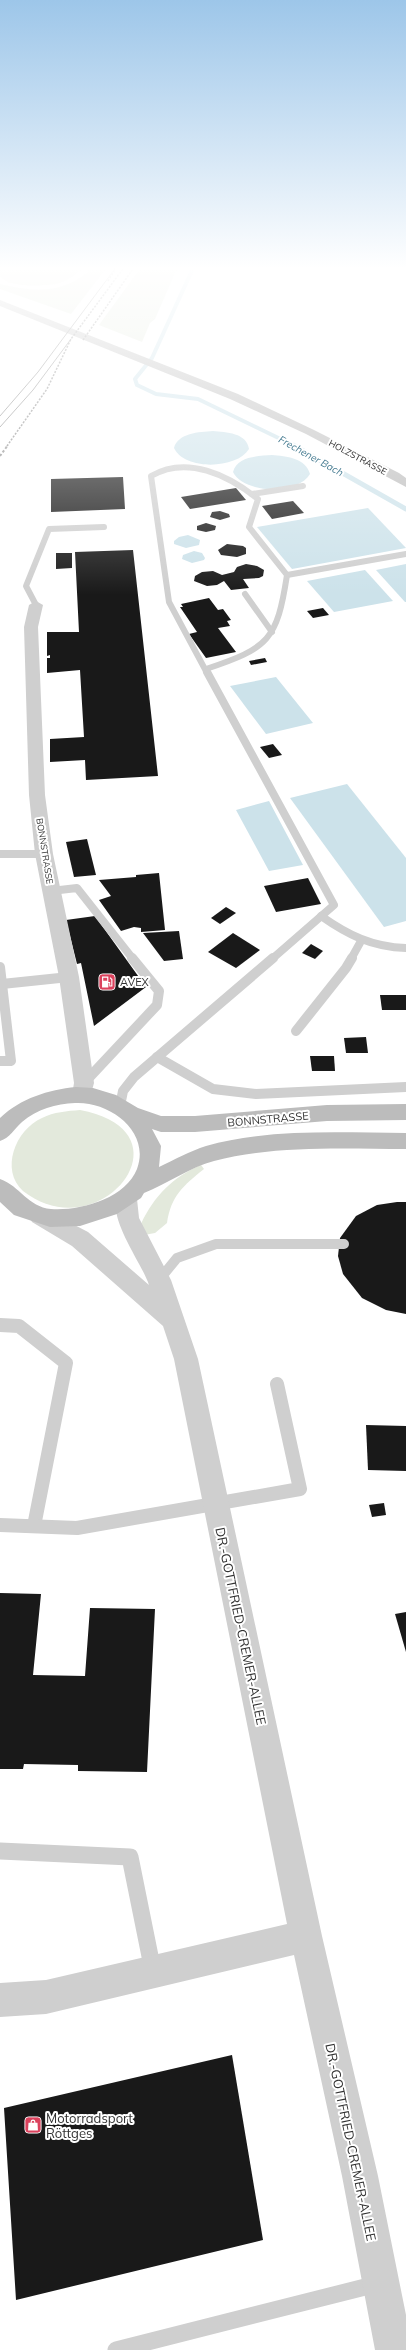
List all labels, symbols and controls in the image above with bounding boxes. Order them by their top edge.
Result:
water label: Frechener Bach [276,433,346,479]
street label: HOLZSTRASSE [327,437,389,477]
street label: BONNSTRASSE [34,817,56,885]
fuel station icon: AVEX [97,972,117,992]
place label: AVEX [120,975,150,989]
street label: BONNSTRASSE [227,1108,309,1130]
street label: DR.-GOTTFRIED-CREMER-ALLEE [212,1526,270,1726]
street label: DR.-GOTTFRIED-CREMER-ALLEE [322,2042,380,2242]
place label: Motorradsport Röttges [46,2110,133,2141]
shop icon: Motorradsport Röttges [23,2115,43,2135]

